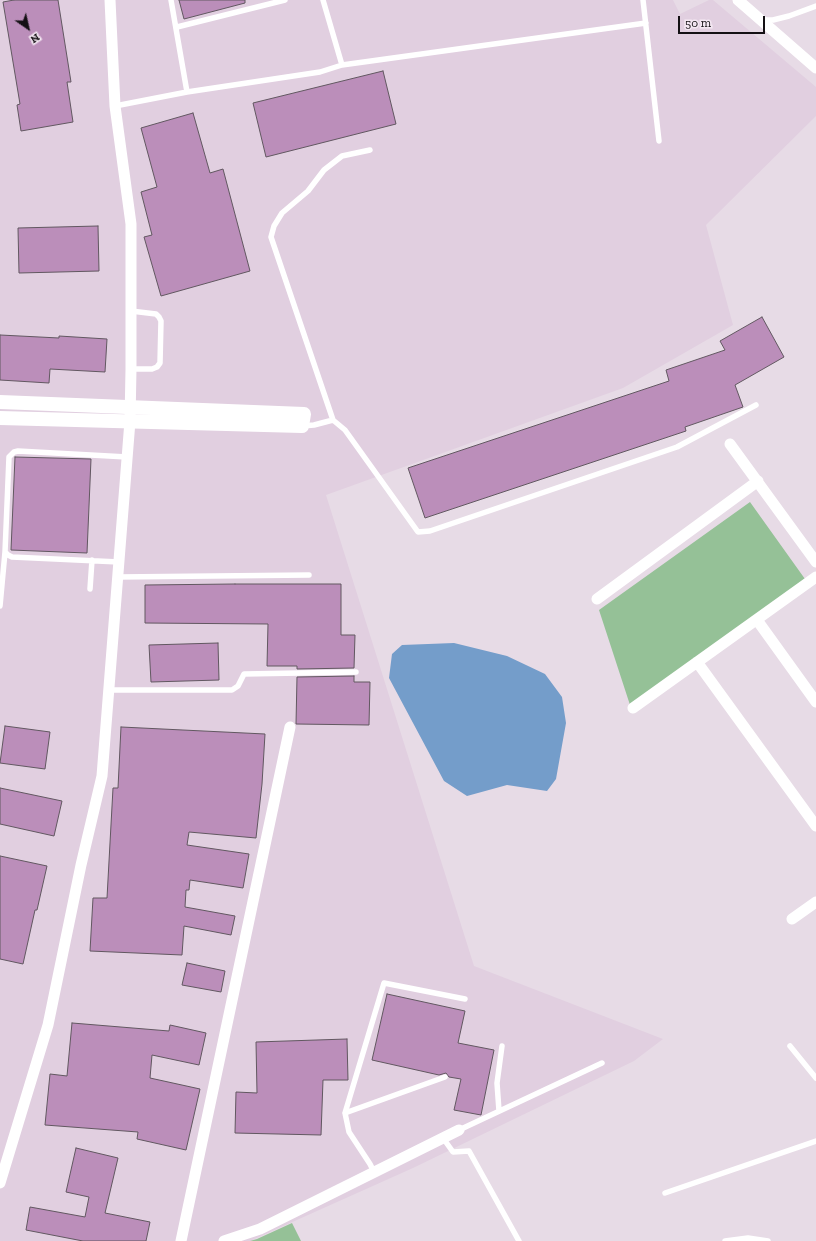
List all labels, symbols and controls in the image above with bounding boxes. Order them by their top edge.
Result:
north arrow [8,8,48,48]
scale bar [680,8,767,34]
text: 50 m [685,16,711,30]
text: N [28,31,42,46]

